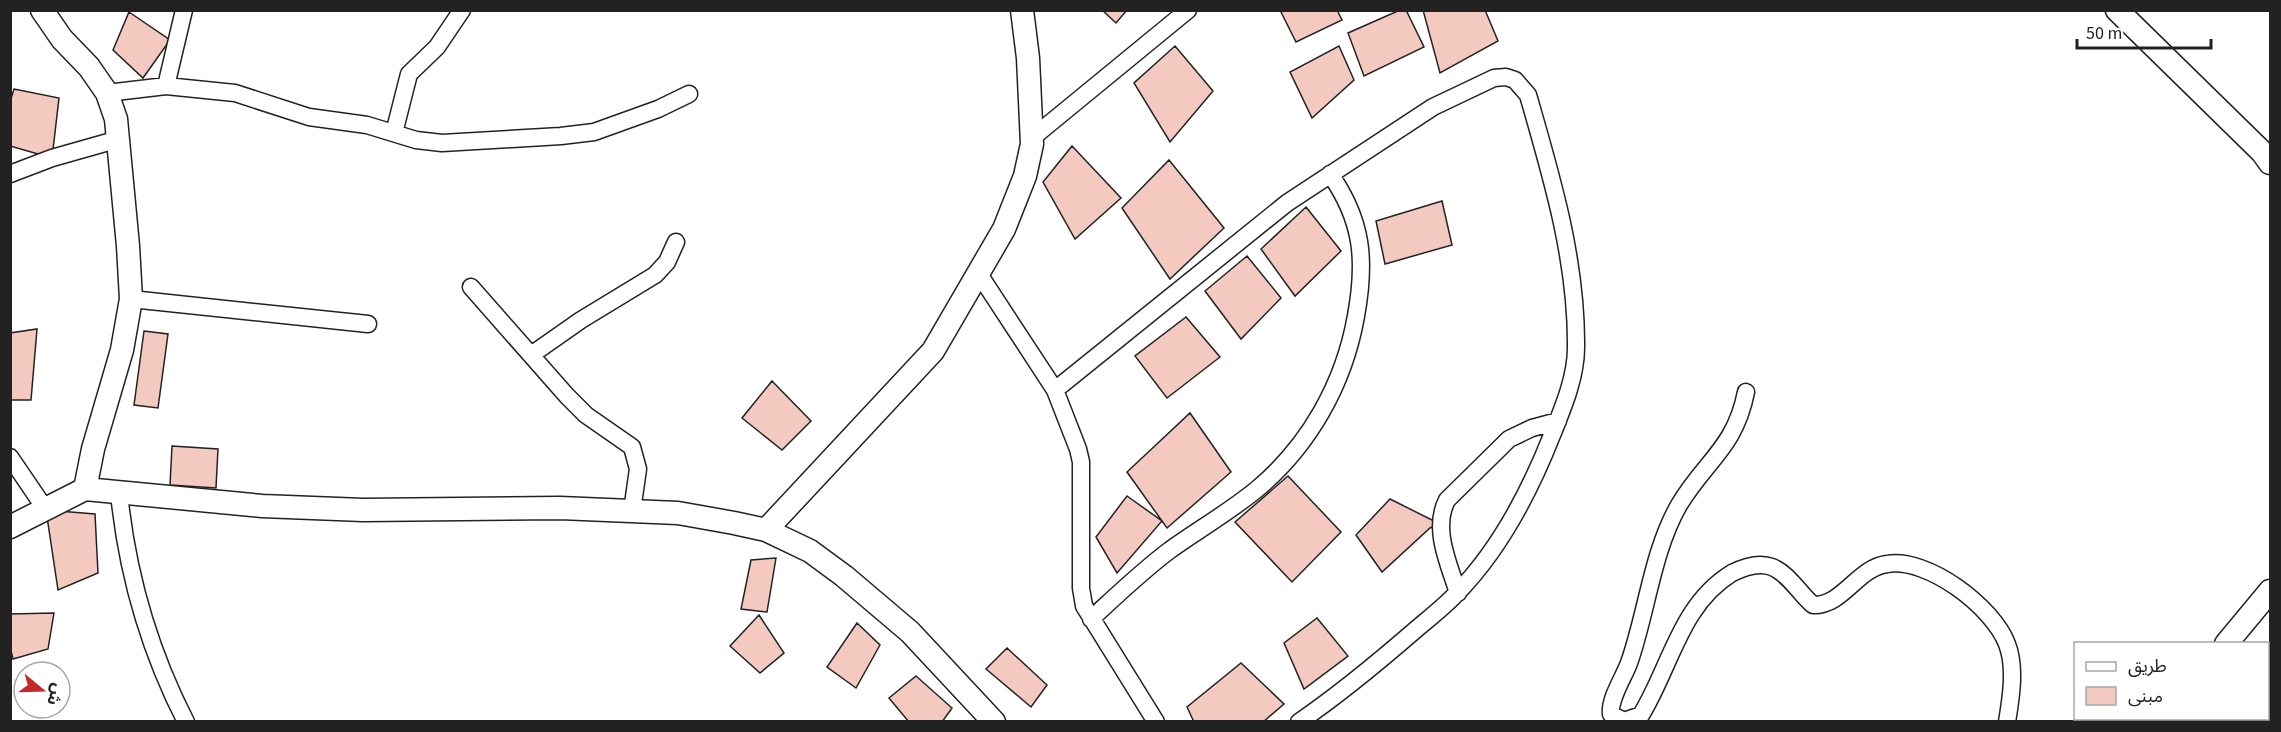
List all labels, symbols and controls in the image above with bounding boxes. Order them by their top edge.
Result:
scale bar [2077,12,2210,50]
text: 50 m [2086,21,2122,46]
legend [2074,642,2269,720]
text: طريق [2128,654,2167,679]
north arrow [12,660,72,720]
text: ش [41,681,69,709]
text: مبنى [2128,684,2163,709]

